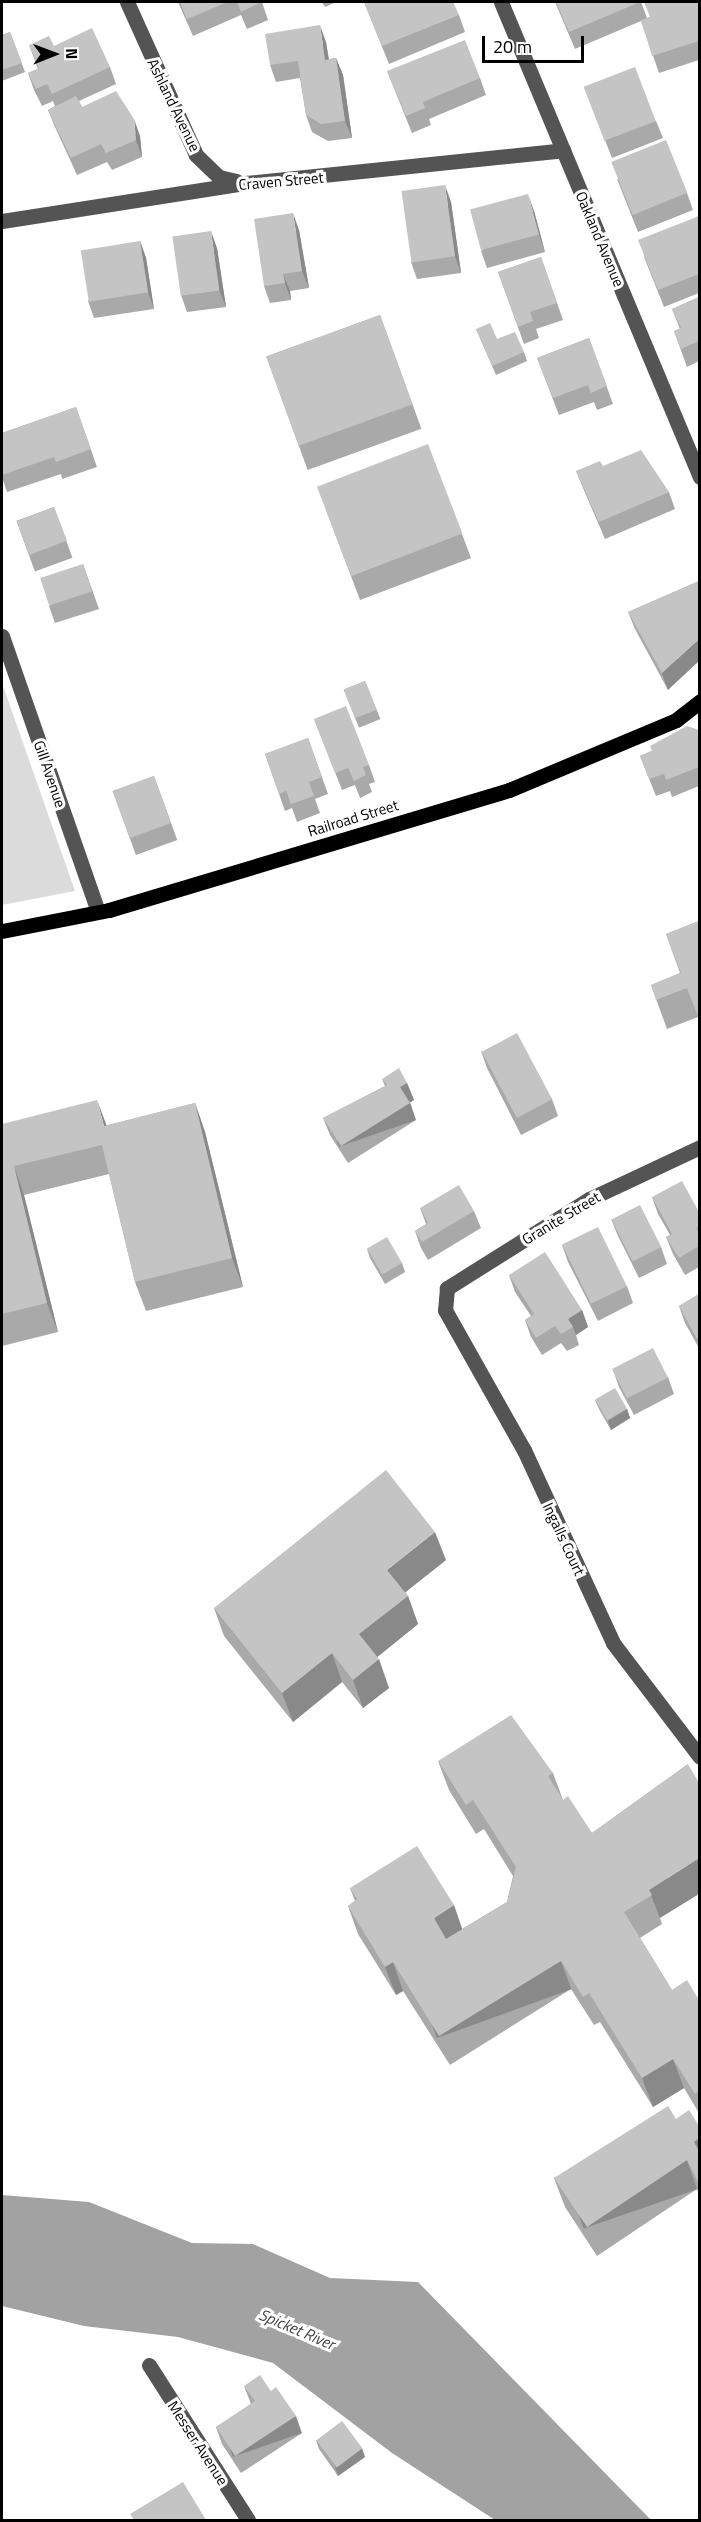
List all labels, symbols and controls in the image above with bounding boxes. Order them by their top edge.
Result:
north arrow [24,24,84,84]
scale bar [485,24,587,62]
text: 20 m [493,33,532,60]
text: N [60,48,84,59]
street label: Ashland Avenue [144,56,204,154]
street label: Craven Street [238,168,324,194]
street label: Oakland Avenue [572,189,628,289]
street label: Gill Avenue [30,738,70,810]
street label: Railroad Street [305,796,401,840]
street label: Granite Street [519,1188,603,1248]
street label: Ingalls Court [539,1500,589,1578]
water label: Spicket River [256,2304,338,2354]
street label: Messer Avenue [164,2397,232,2489]

